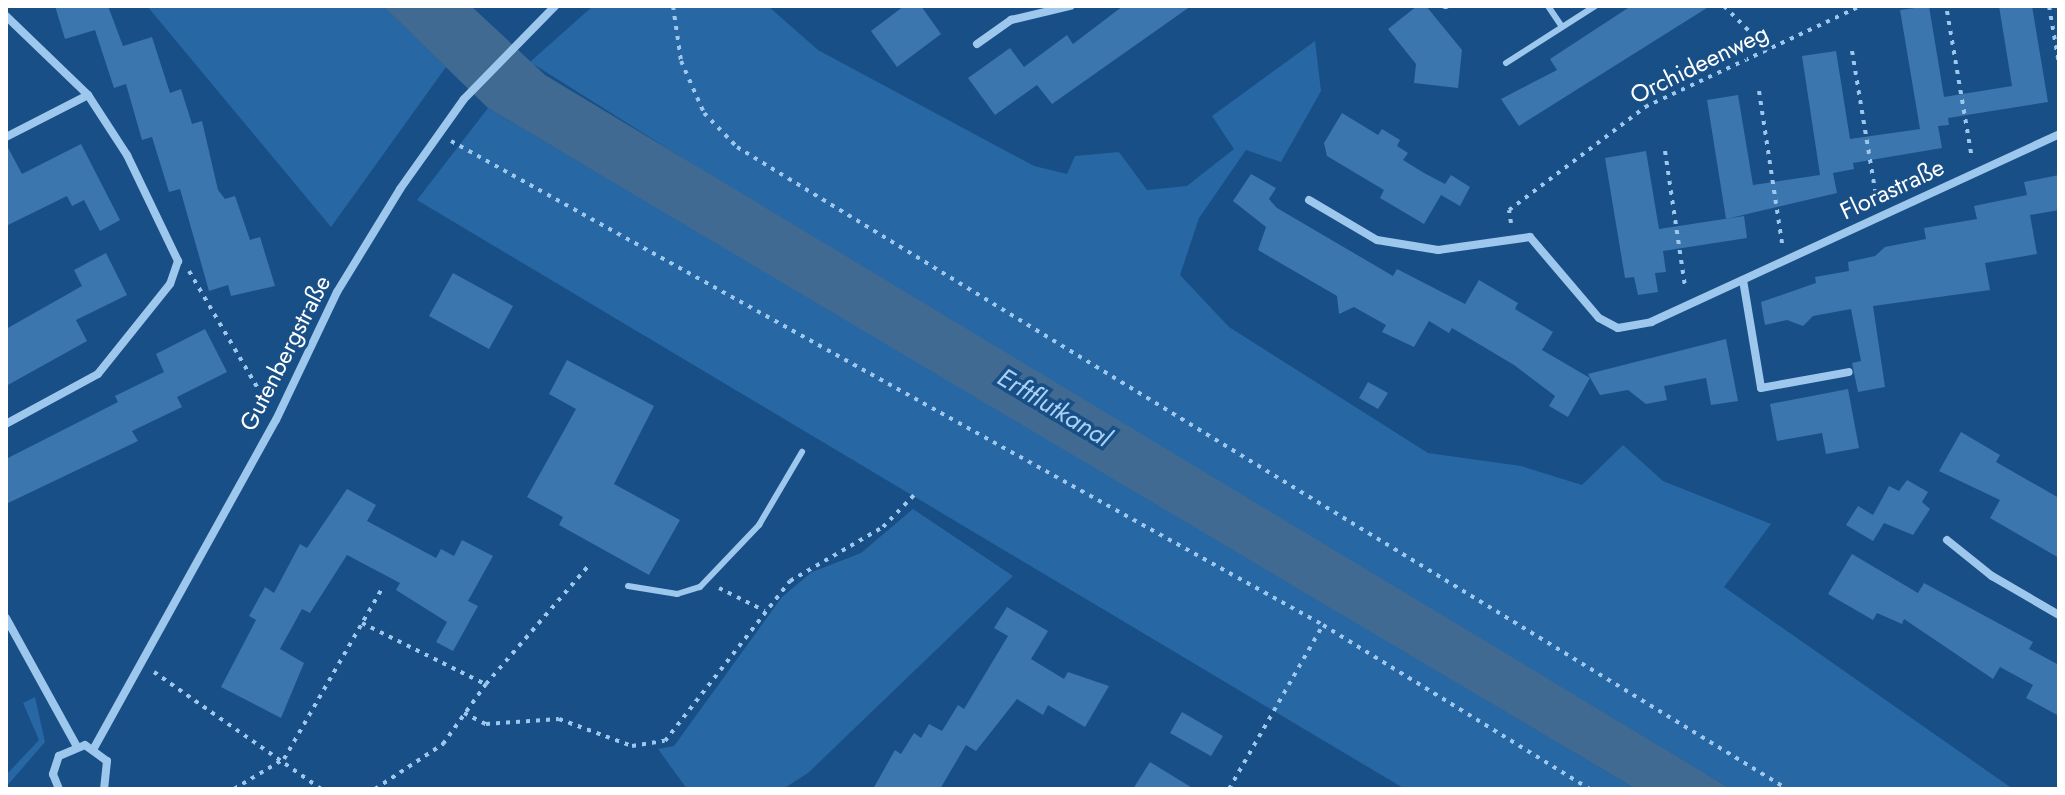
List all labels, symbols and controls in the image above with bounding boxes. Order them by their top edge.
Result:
street label: Orchideenweg [1625,18,1773,110]
street label: Florastraße [1835,152,1949,226]
street label: Gutenbergstraße [233,270,337,436]
water label: Erftflutkanal [992,362,1116,454]

